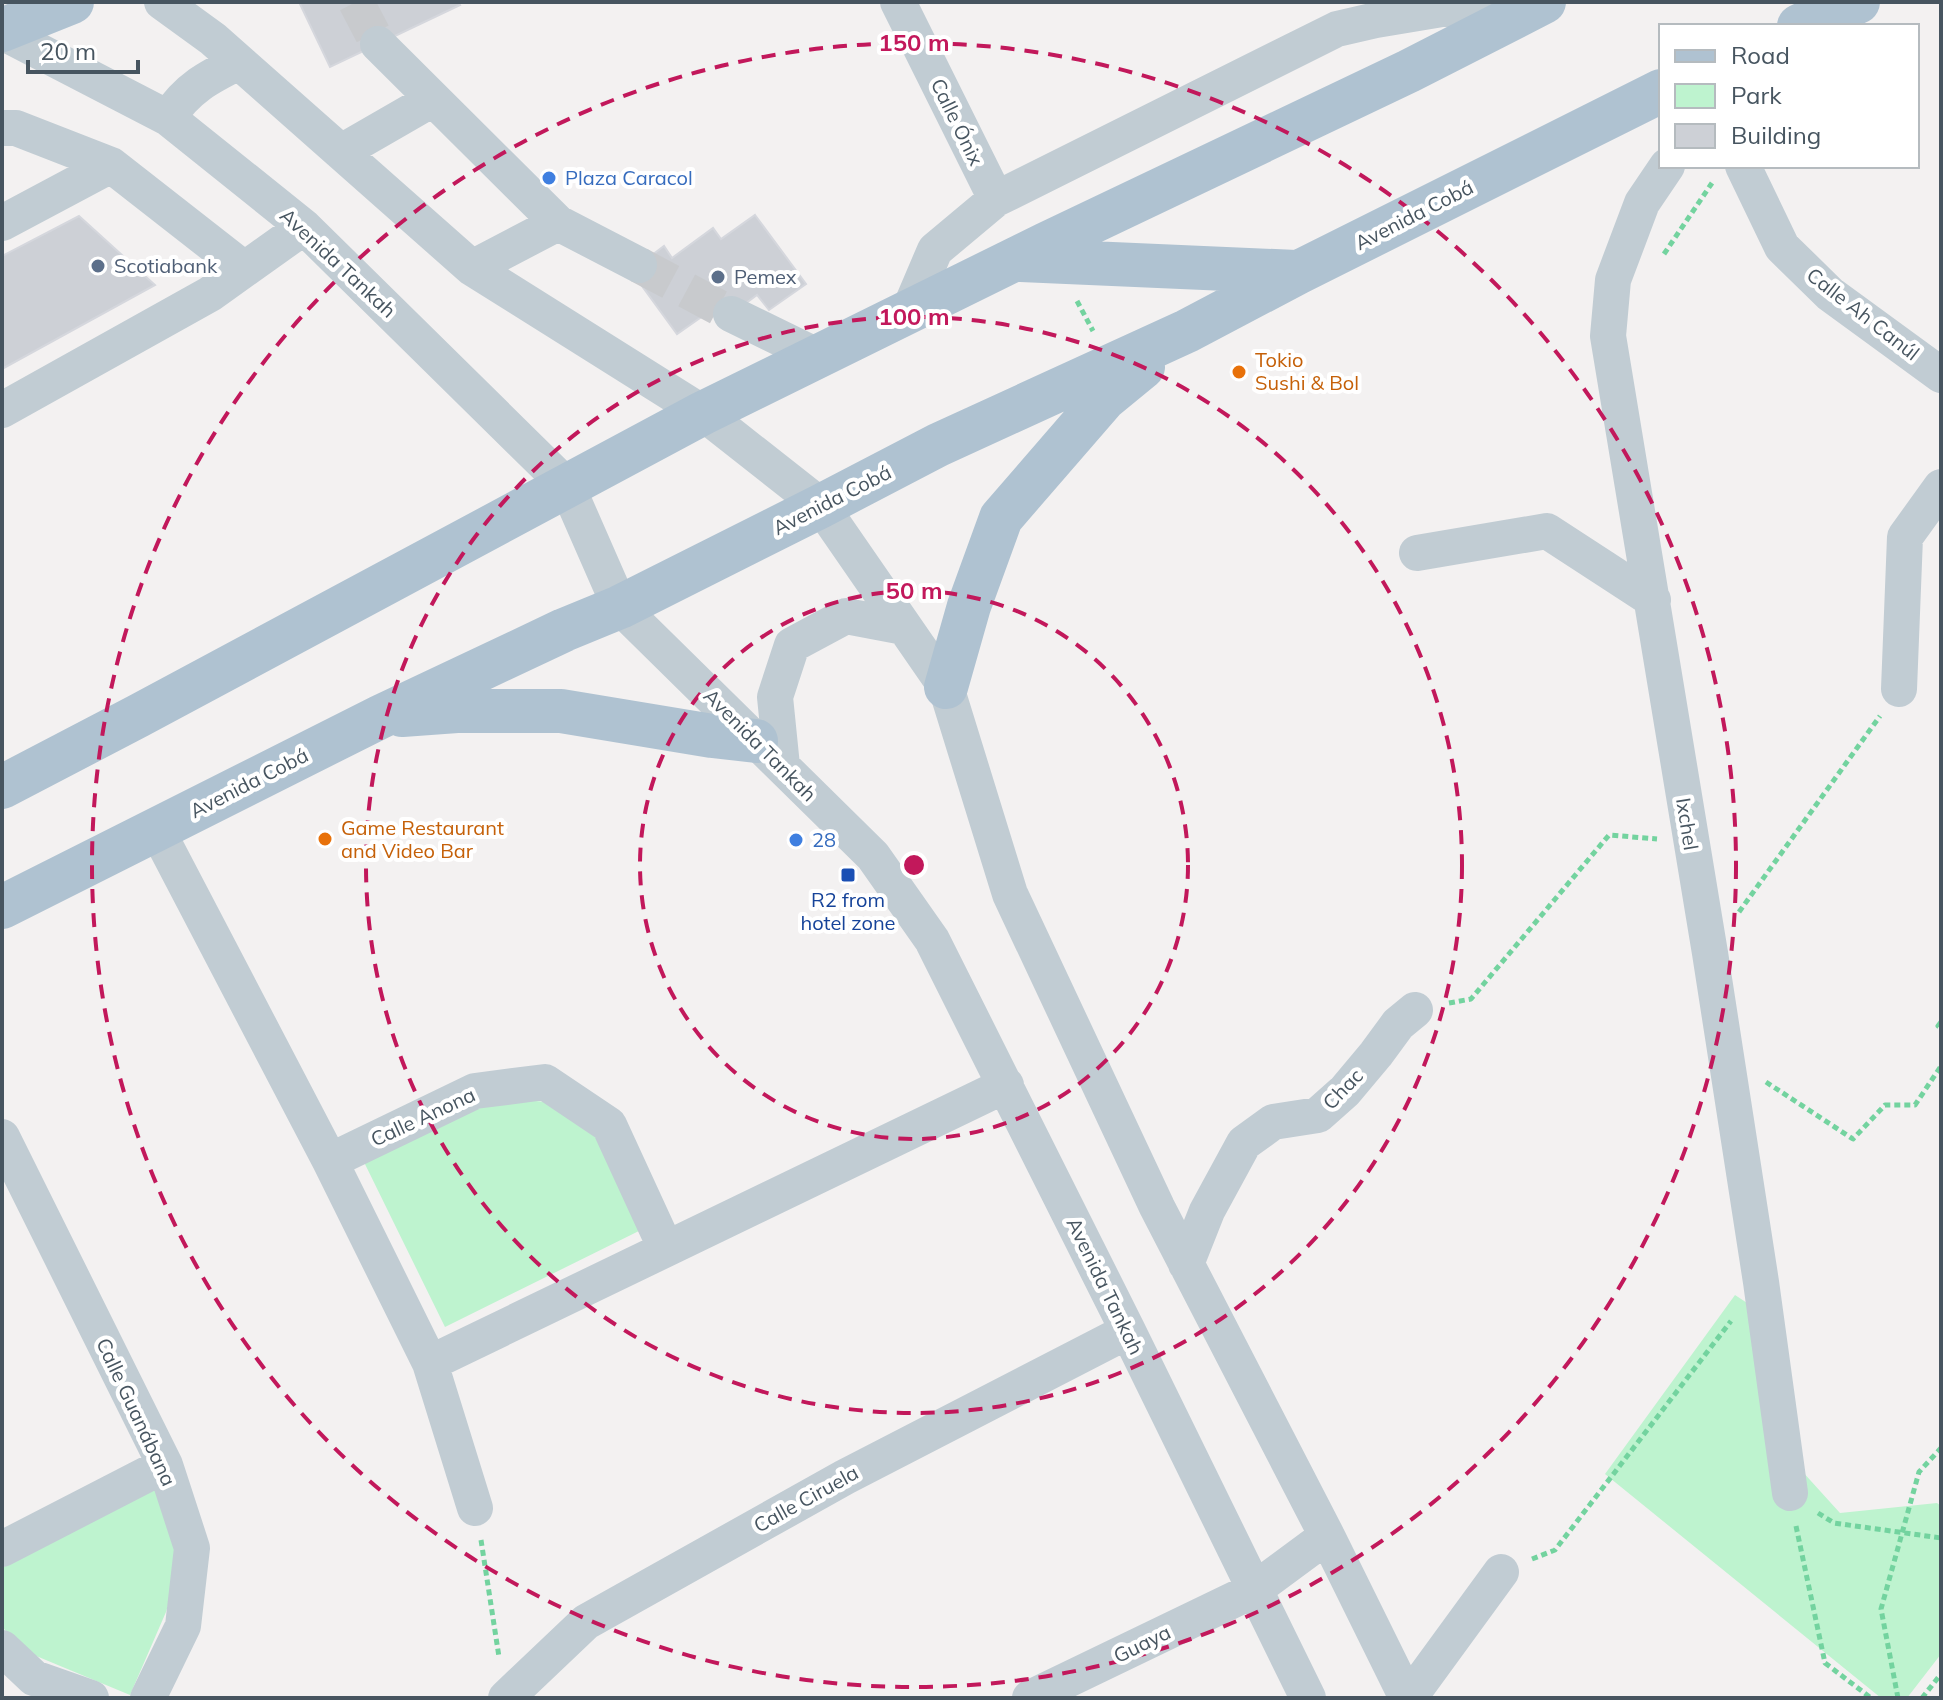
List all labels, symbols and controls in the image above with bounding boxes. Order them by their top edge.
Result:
scale bar [28,24,138,74]
legend [1659,24,1919,168]
text: 150 m [878,27,950,57]
text: 20 m [40,36,96,66]
text: Road [1731,40,1790,70]
street label: Calle Ónix [926,74,989,170]
text: Park [1731,80,1782,110]
text: Building [1731,120,1821,150]
place label: Plaza Caracol [565,165,693,190]
marker: Plaza Caracol [540,169,558,187]
street label: Avenida Cobá [1350,174,1477,255]
street label: Avenida Tankah [275,203,402,323]
place label: Scotiabank [114,253,218,278]
marker: Scotiabank [89,257,107,275]
street label: Calle Ah Canúl [1802,262,1925,365]
place label: Pemex [734,264,797,289]
marker: Pemex [709,268,727,286]
text: 100 m [878,301,950,331]
place label: Tokio Sushi & Bol [1255,347,1359,395]
marker: Tokio Sushi & Bol [1230,363,1248,381]
street label: Avenida Cobá [768,459,895,540]
text: 50 m [886,575,942,605]
street label: Avenida Tankah [699,683,822,806]
street label: Avenida Cobá [185,742,312,823]
street label: Ixchel [1671,796,1704,852]
place label: Game Restaurant and Video Bar [341,815,504,863]
place label: 28 [812,827,836,852]
marker: Game Restaurant and Video Bar [316,830,334,848]
marker: 28 [787,831,805,849]
centre of rings [900,851,928,879]
marker: R2 from hotel zone [839,866,857,884]
place label: R2 from hotel zone [801,887,896,935]
street label: Chac [1317,1063,1368,1114]
street label: Calle Anona [367,1081,479,1152]
street label: Avenida Tankah [1061,1213,1149,1358]
street label: Calle Guanábana [91,1334,182,1490]
street label: Calle Ciruela [749,1460,862,1538]
street label: Guaya [1109,1619,1174,1668]

